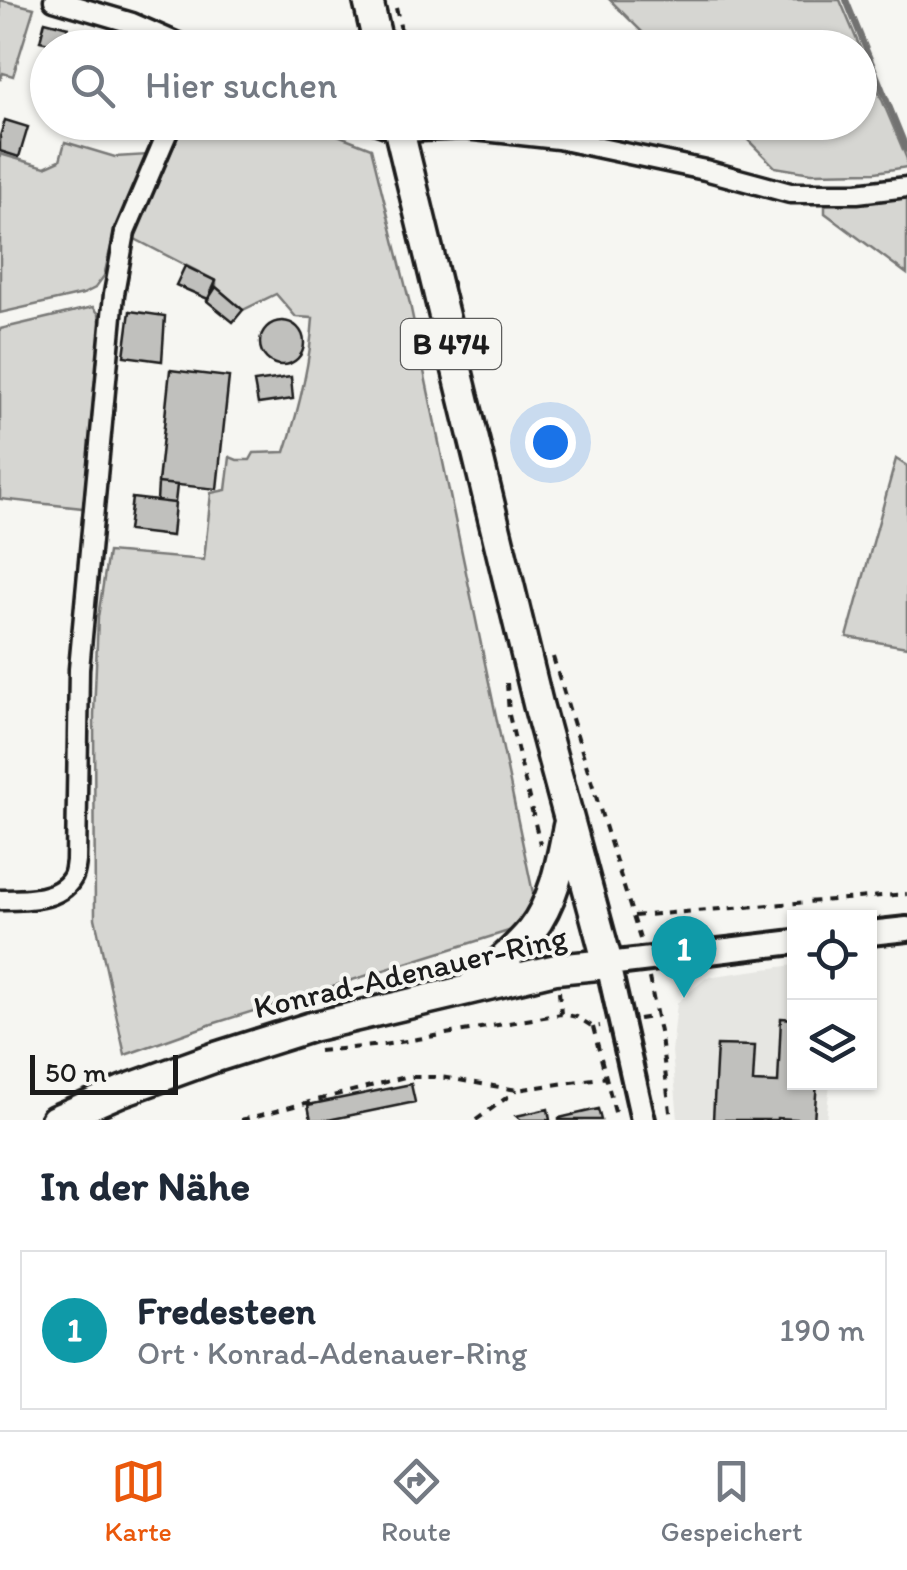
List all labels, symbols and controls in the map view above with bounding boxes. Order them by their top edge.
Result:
search box [30,30,877,140]
icon: search [65,58,120,113]
text: Hier suchen [145,62,337,108]
road number: B 474 [401,319,501,369]
your location [525,417,576,468]
map controls [787,910,877,1090]
button: locate [787,910,877,1000]
pin: 1 [652,916,716,998]
street label: Konrad-Adenauer-Ring [250,917,571,1027]
button: layers [787,1000,877,1090]
scale bar [30,1050,178,1094]
text: 50 m [45,1055,107,1089]
text: In der Nähe [40,1160,250,1211]
text: Fredesteen [137,1288,316,1334]
text: 1 [67,1311,82,1349]
text: 190 m [780,1311,865,1349]
text: Ort · Konrad-Adenauer-Ring [137,1334,527,1372]
tab: Karte [105,1454,172,1548]
tab: Route [381,1454,451,1548]
tab: Gespeichert [660,1454,802,1548]

